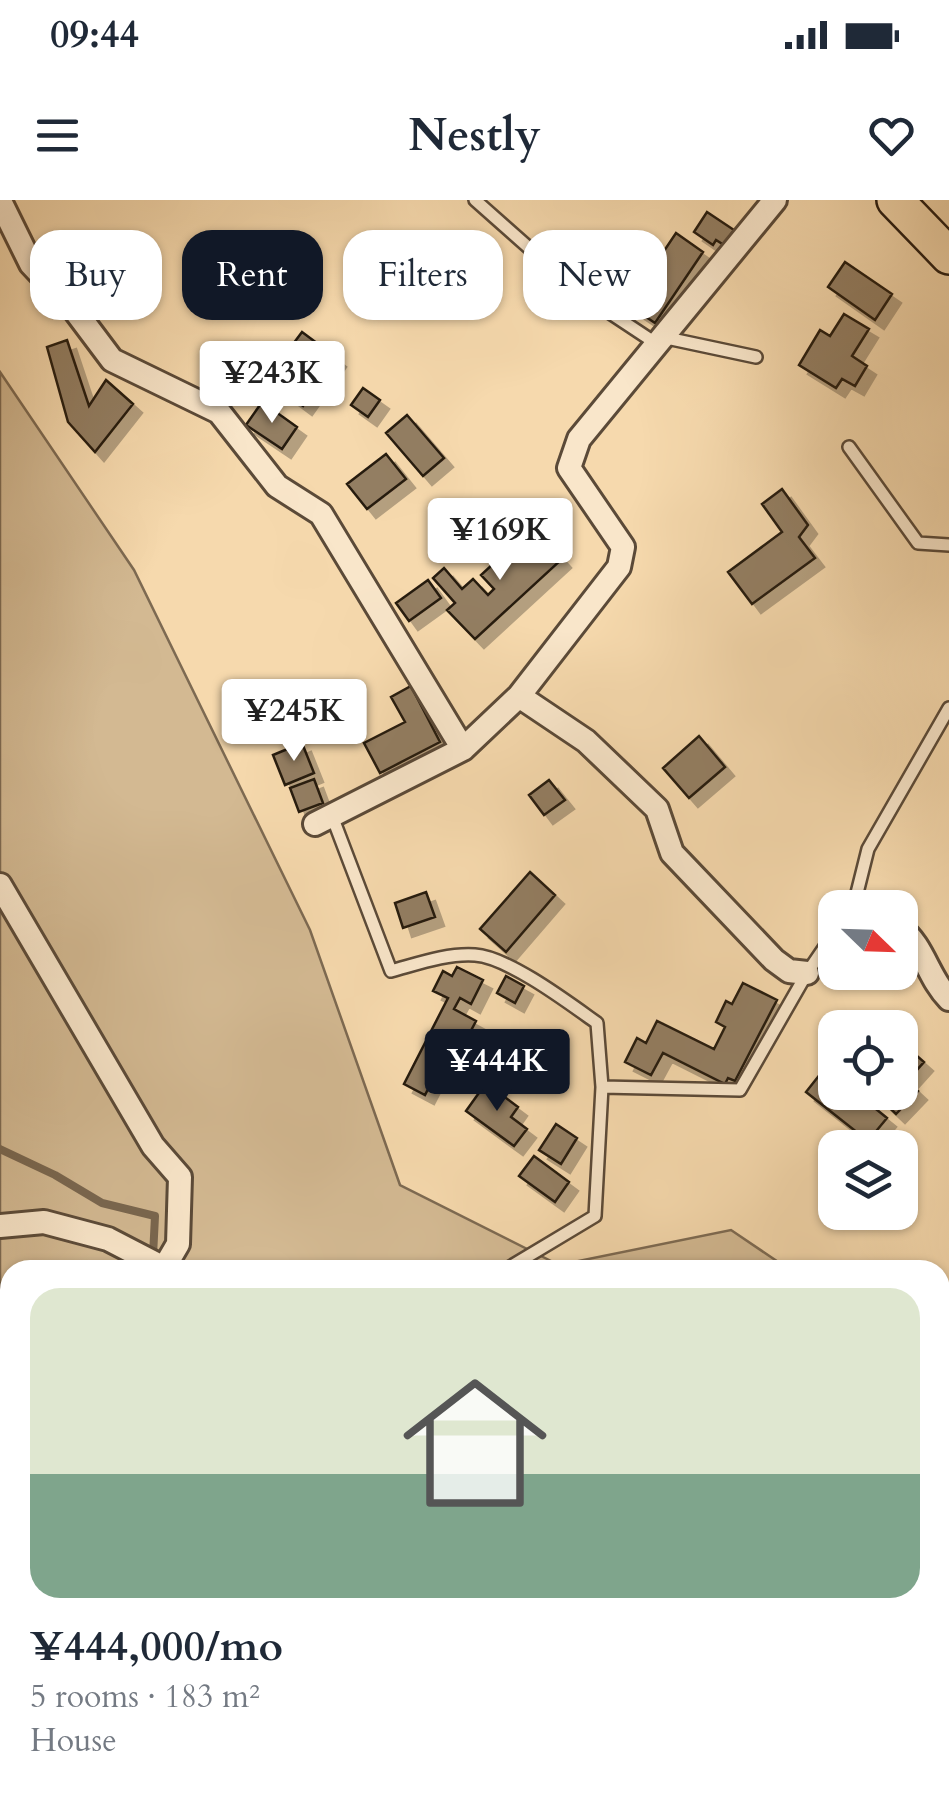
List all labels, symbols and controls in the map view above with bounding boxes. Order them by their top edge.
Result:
text: 09:44 [50,9,139,61]
text: Nestly [408,105,541,166]
icon: menu [30,108,85,163]
icon: heart [864,108,919,163]
chip: Buy [30,230,162,320]
chip: Rent [182,230,323,320]
chip: Filters [343,230,503,320]
chip: New [523,230,667,320]
pin: ¥243K [202,341,342,426]
text: ¥243K [222,351,322,395]
pin: ¥169K [430,498,570,583]
text: ¥169K [450,508,550,552]
pin: ¥245K [224,679,364,764]
text: ¥245K [244,689,344,733]
north arrow [818,890,918,990]
map controls [818,890,918,1230]
button: locate [818,1010,918,1110]
pin: ¥444K [427,1029,567,1114]
text: ¥444K [447,1039,547,1083]
button: layers [818,1130,918,1230]
icon: home [385,1353,565,1533]
text: ¥444,000/mo [30,1618,283,1675]
text: 5 rooms · 183 m² [30,1675,260,1719]
text: House [30,1719,117,1763]

